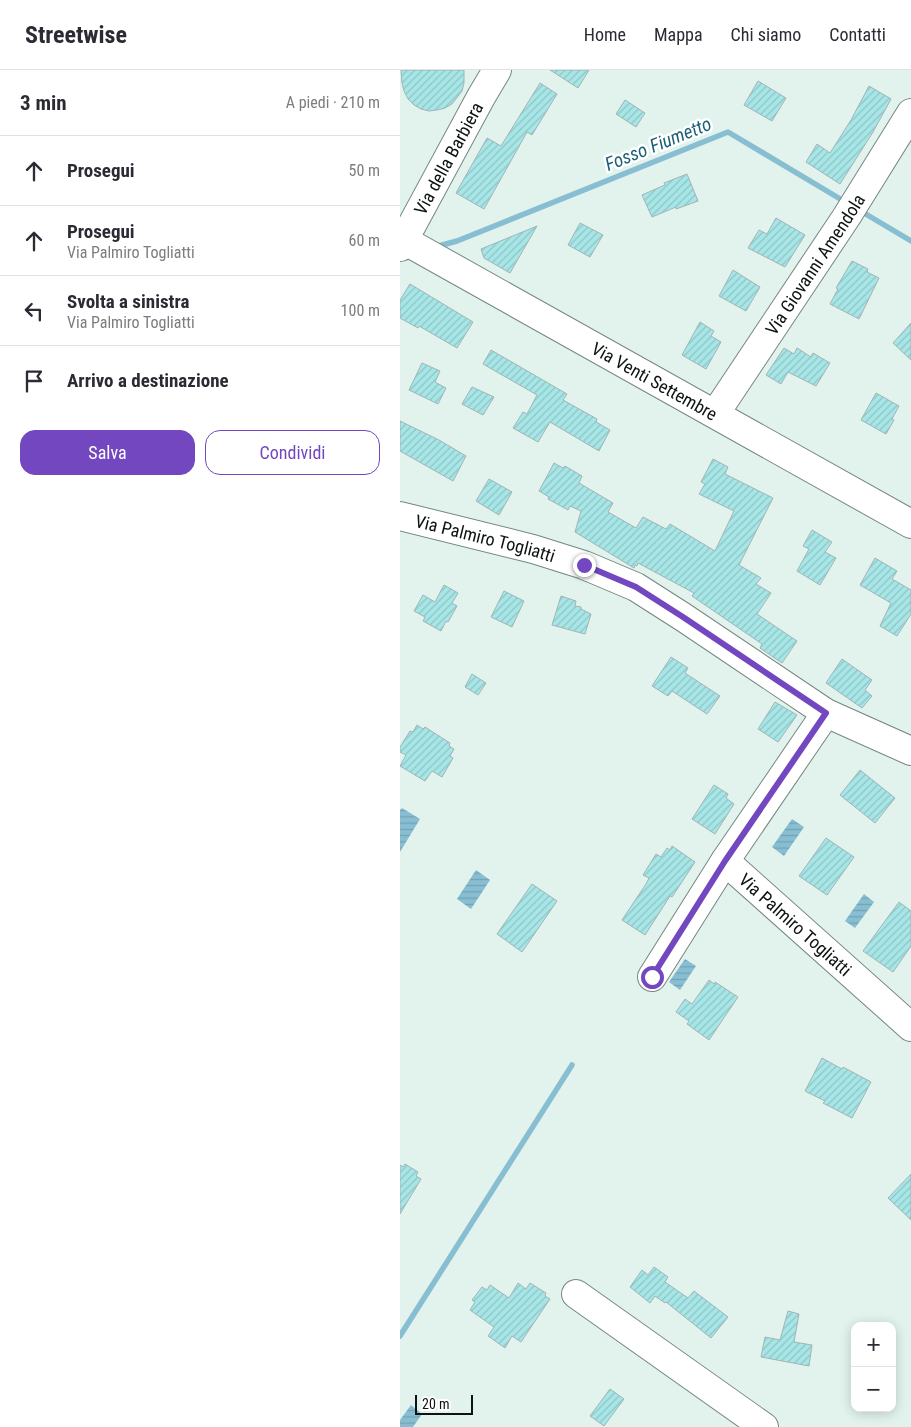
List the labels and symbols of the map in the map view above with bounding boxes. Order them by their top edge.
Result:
street label: Via della Barbiera [409,98,487,218]
water label: Fosso Fiumetto [601,112,715,176]
street label: Via Giovanni Amendola [760,190,869,338]
street label: Via Venti Settembre [588,337,721,424]
street label: Via Palmiro Togliatti [413,510,558,566]
route end [573,554,596,577]
street label: Via Palmiro Togliatti [735,868,856,980]
route start [641,966,664,989]
scale bar [415,1392,472,1415]

